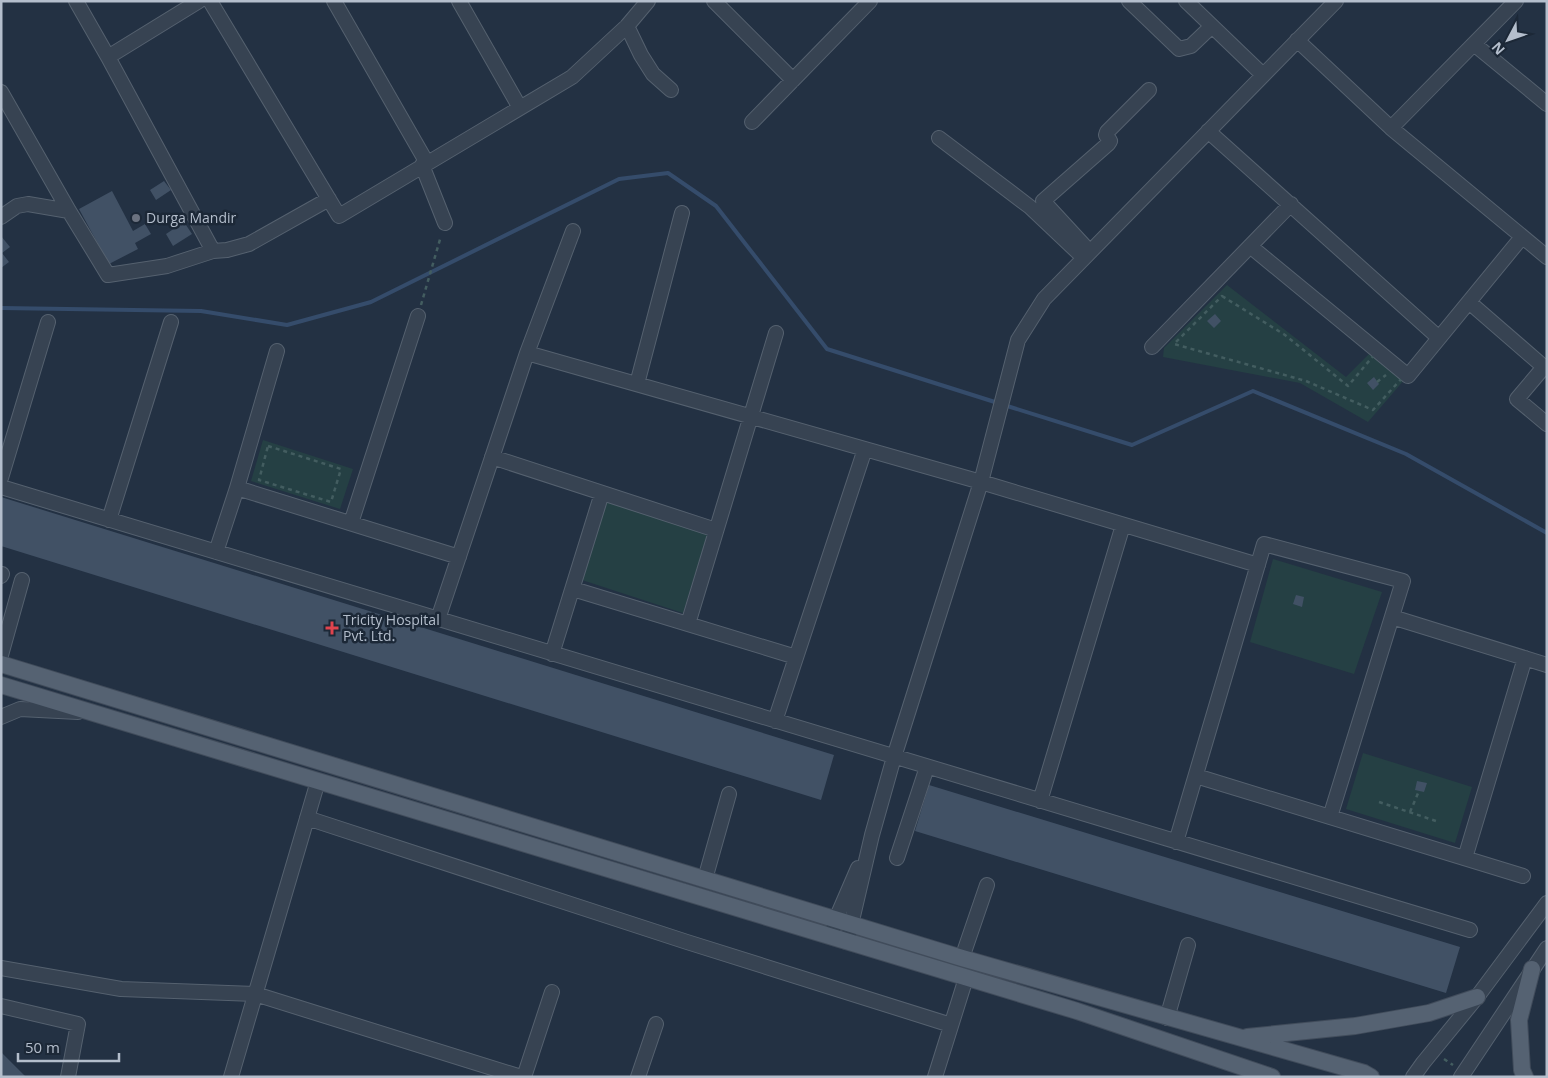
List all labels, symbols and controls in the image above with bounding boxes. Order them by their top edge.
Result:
north arrow [1483,15,1533,65]
text: N [1487,38,1509,59]
place label: Durga Mandir [146,208,237,227]
marker: Durga Mandir [130,212,142,224]
place label: Tricity Hospital Pvt. Ltd. [343,610,440,645]
marker: Tricity Hospital Pvt. Ltd. [325,621,339,635]
scale bar [18,1030,119,1062]
text: 50 m [25,1037,60,1057]

